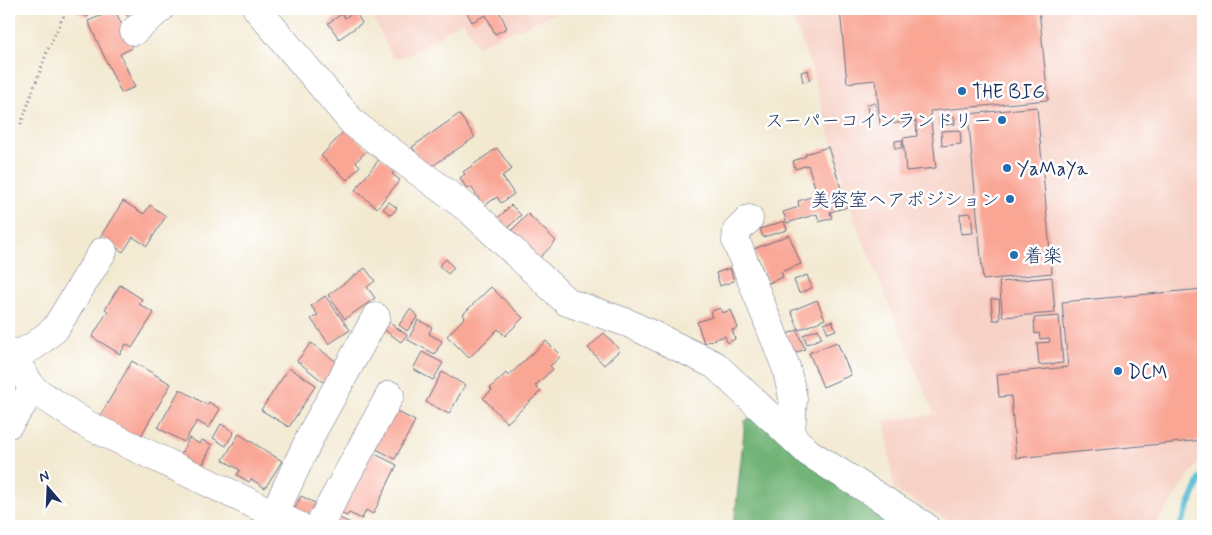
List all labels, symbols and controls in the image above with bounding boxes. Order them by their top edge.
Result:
place label: THE BIG [972,80,1045,105]
marker: THE BIG [956,85,968,97]
place label: スーパーコインランドリー [765,109,992,134]
marker: スーパーコインランドリー [996,114,1008,126]
place label: YaMaYa [1017,157,1089,182]
marker: YaMaYa [1001,162,1013,174]
place label: 美容室ヘアポジション [811,188,1000,213]
marker: 美容室ヘアポジション [1004,193,1016,205]
place label: 着楽 [1024,244,1062,269]
marker: 着楽 [1008,249,1020,261]
place label: DCM [1128,360,1168,385]
marker: DCM [1112,365,1124,377]
north arrow [22,462,72,512]
text: N [37,467,51,487]

